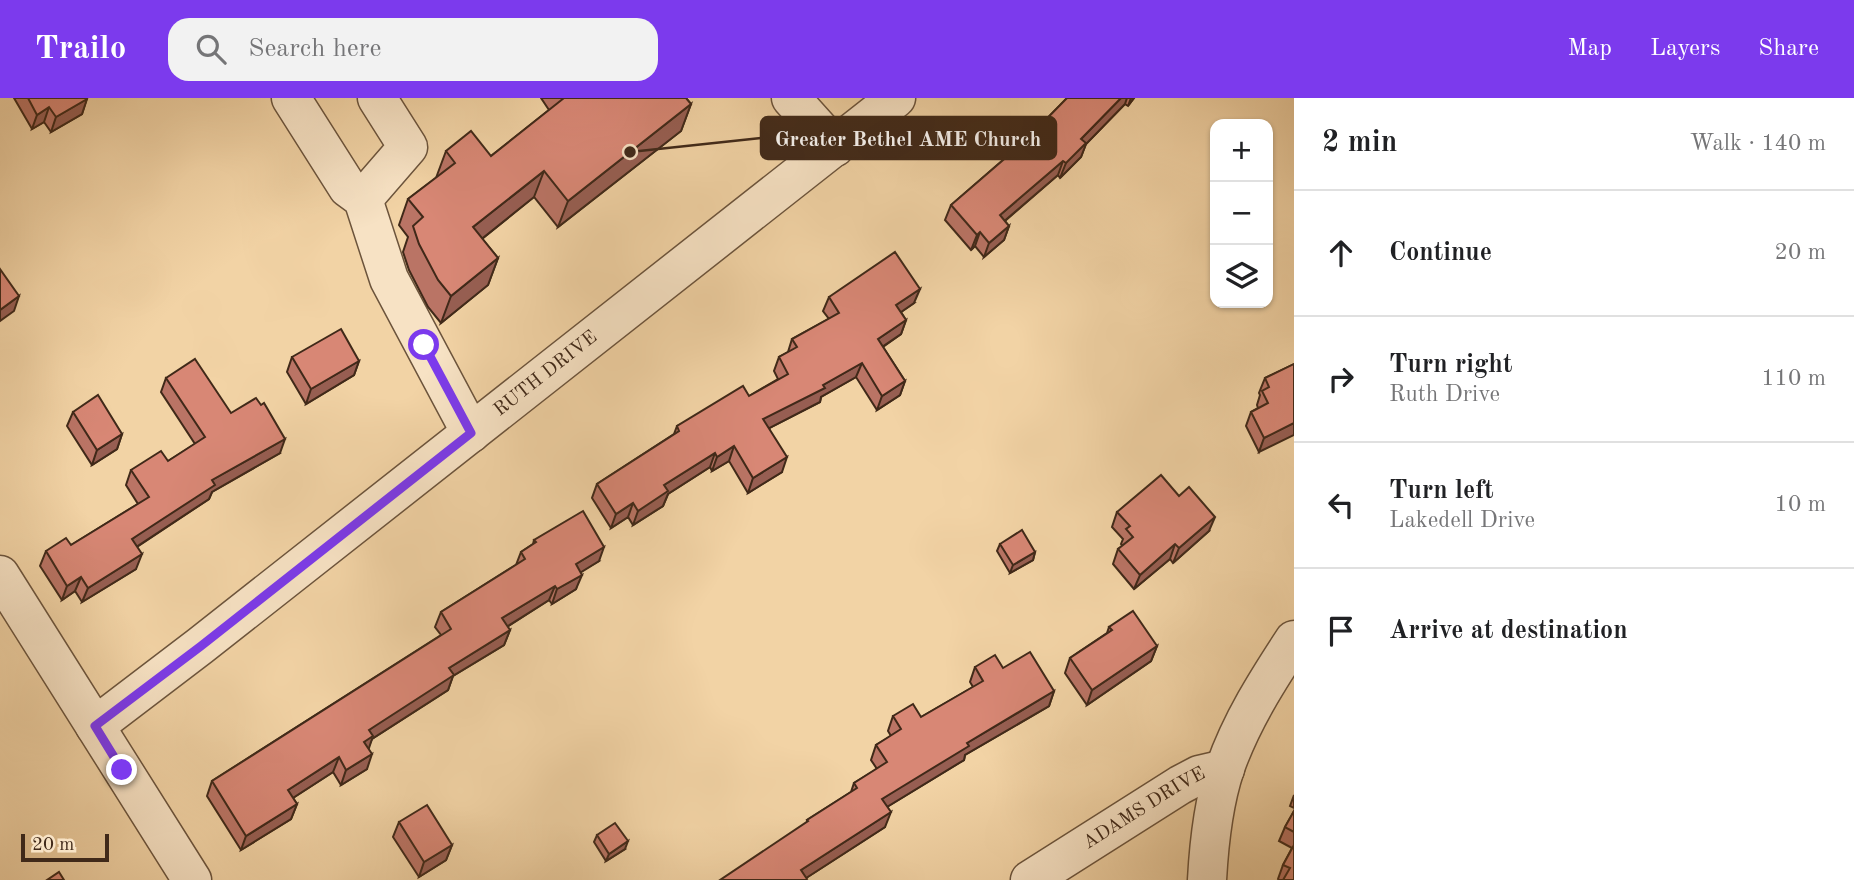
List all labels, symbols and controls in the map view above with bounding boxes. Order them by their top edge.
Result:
search box [168,18,658,81]
icon: search [192,30,230,68]
text: Trailo [35,33,126,66]
text: Search here [248,36,381,62]
text: Map [1568,37,1612,61]
text: Layers [1650,37,1720,61]
text: Share [1758,37,1819,61]
callout: Greater Bethel AME Church [761,117,1056,159]
map controls [1210,119,1273,308]
button: + [1210,119,1273,182]
text: 2 min [1322,128,1397,158]
text: Greater Bethel AME Church [775,130,1042,151]
text: Walk · 140 m [1690,132,1826,155]
button: − [1210,182,1273,245]
icon: ahead [1322,234,1360,272]
text: Continue [1389,240,1492,266]
text: 20 m [1775,241,1826,264]
button: layers [1210,245,1273,308]
street label: RUTH DRIVE [491,328,601,420]
route start [408,329,439,360]
text: Turn right [1389,352,1512,378]
icon: right [1322,360,1360,398]
text: 110 m [1761,367,1826,390]
text: Ruth Drive [1389,383,1500,406]
text: Turn left [1389,478,1494,504]
icon: left [1322,486,1360,524]
text: 10 m [1775,493,1826,516]
text: Lakedell Drive [1389,509,1535,532]
icon: arrive [1322,612,1360,650]
text: Arrive at destination [1389,618,1628,644]
route end [106,754,137,785]
street label: ADAMS DRIVE [1080,764,1208,853]
scale bar [21,831,108,863]
text: 20 m [32,836,74,855]

